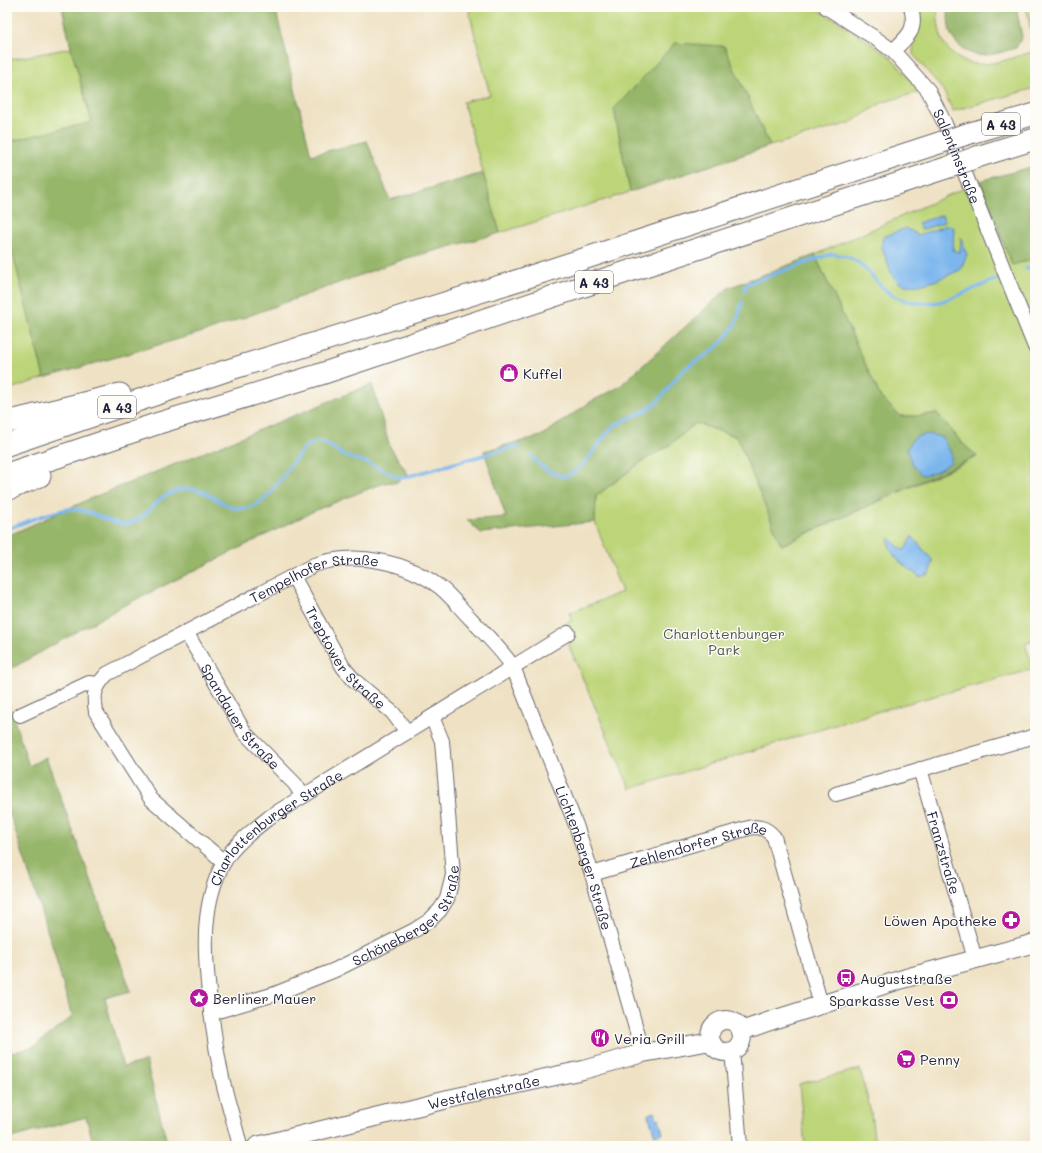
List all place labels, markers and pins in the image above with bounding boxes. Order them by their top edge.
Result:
shop icon: Kuffel [498,362,520,384]
place label: Kuffel [523,364,562,383]
pharmacy icon: Löwen Apotheke [1000,909,1022,931]
place label: Löwen Apotheke [884,911,997,930]
bus stop icon: Auguststraße [835,967,857,989]
place label: Auguststraße [860,969,952,988]
place icon: Berliner Mauer [188,987,210,1009]
place label: Berliner Mauer [213,989,316,1008]
bank icon: Sparkasse Vest [938,989,960,1011]
place label: Sparkasse Vest [829,991,935,1010]
restaurant icon: Veria Grill [589,1027,611,1049]
place label: Veria Grill [614,1029,685,1048]
supermarket icon: Penny [895,1048,917,1070]
place label: Penny [920,1050,960,1069]

